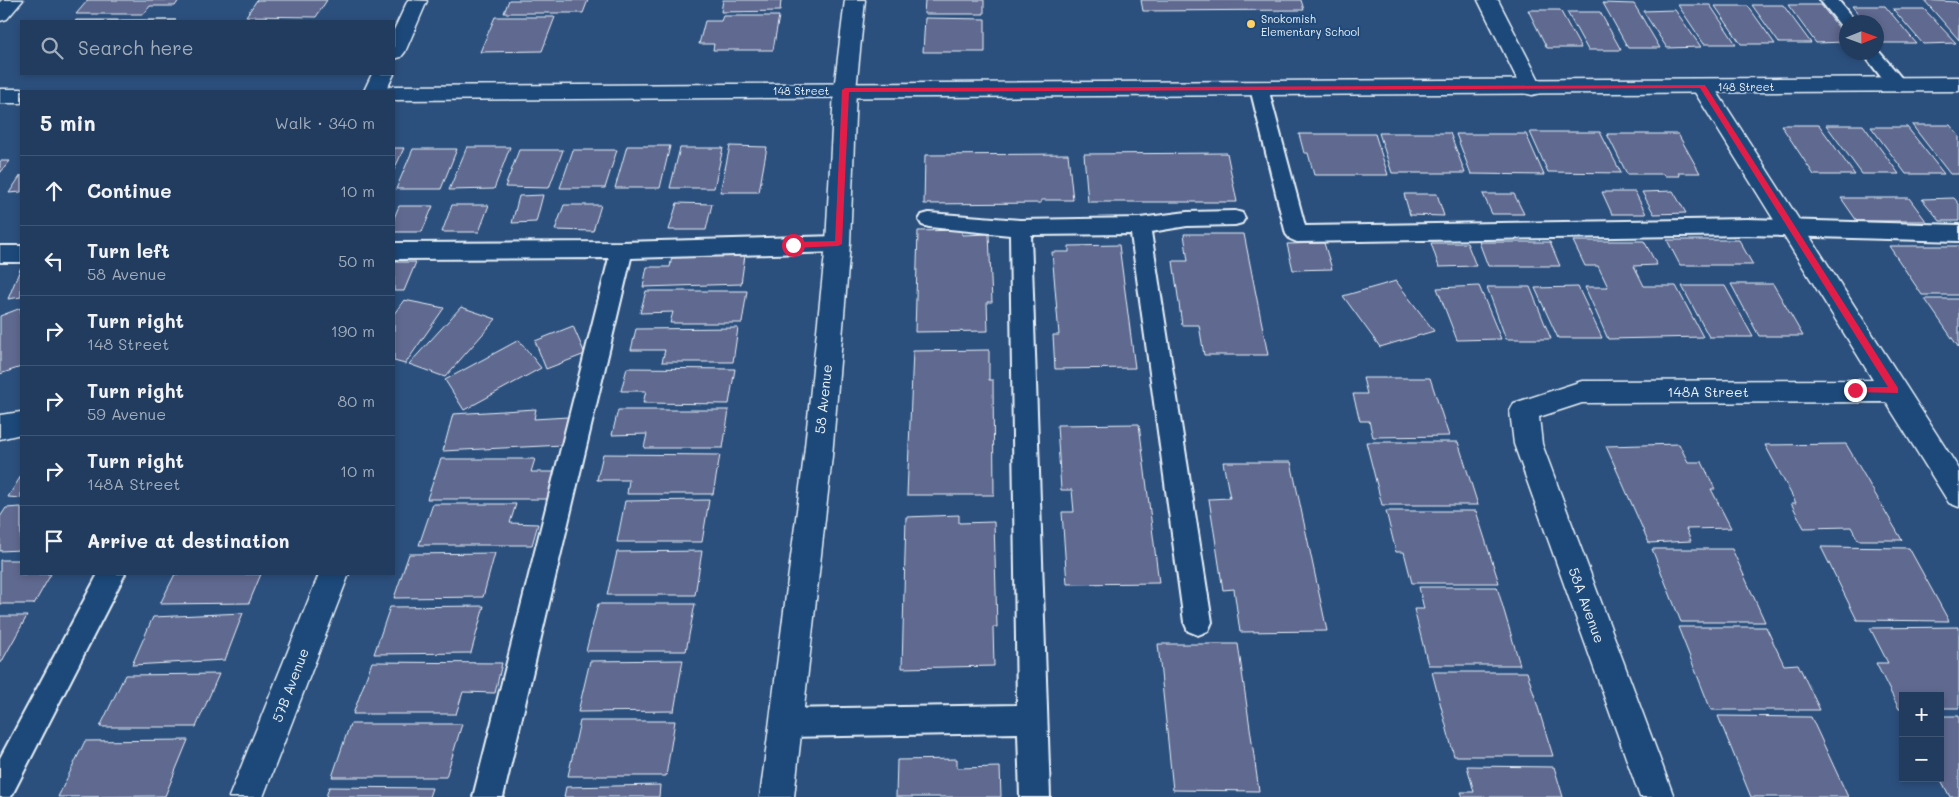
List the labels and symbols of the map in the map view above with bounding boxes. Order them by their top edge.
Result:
place label: Snokomish Elementary School [1261,11,1360,39]
north arrow [1839,15,1884,60]
marker: Snokomish Elementary School [1245,18,1257,30]
street label: 148 Street [1718,79,1774,94]
street label: 148 Street [773,83,829,98]
route start [782,234,805,257]
street label: 58 Avenue [810,363,836,435]
route end [1844,379,1867,402]
street label: 148A Street [1667,382,1749,401]
street label: 58A Avenue [1565,565,1609,645]
street label: 57B Avenue [267,645,313,725]

